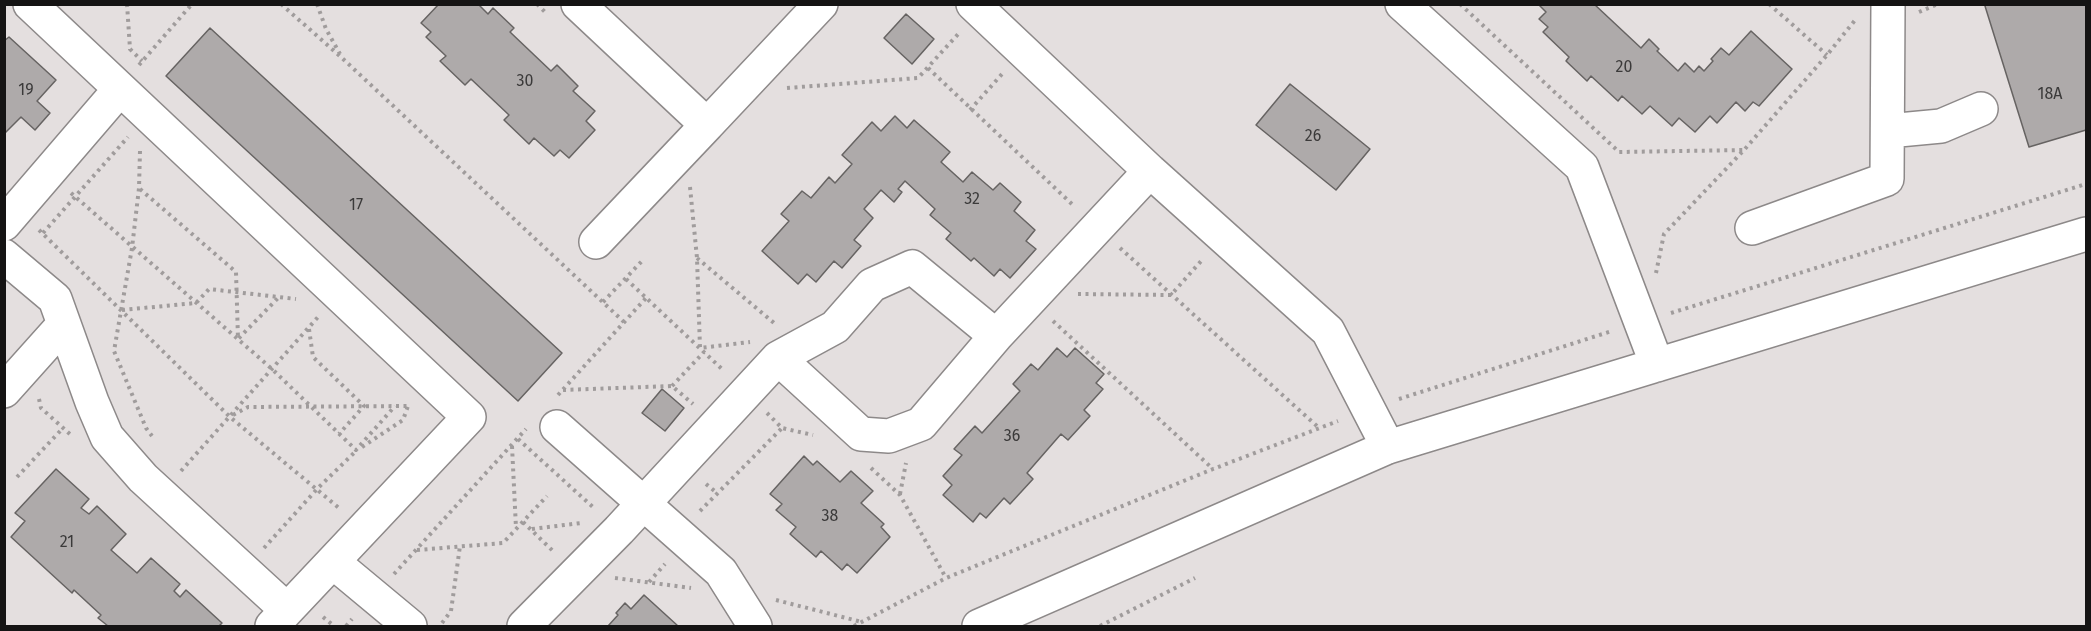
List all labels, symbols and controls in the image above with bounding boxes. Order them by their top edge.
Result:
house number: 20 [1616,58,1632,78]
house number: 30 [517,72,533,92]
house number: 19 [18,81,34,101]
house number: 18А [2038,85,2062,105]
house number: 26 [1305,127,1321,147]
house number: 32 [964,190,980,210]
house number: 17 [349,196,363,216]
house number: 36 [1004,427,1020,447]
house number: 38 [822,507,838,527]
house number: 21 [60,533,74,553]

